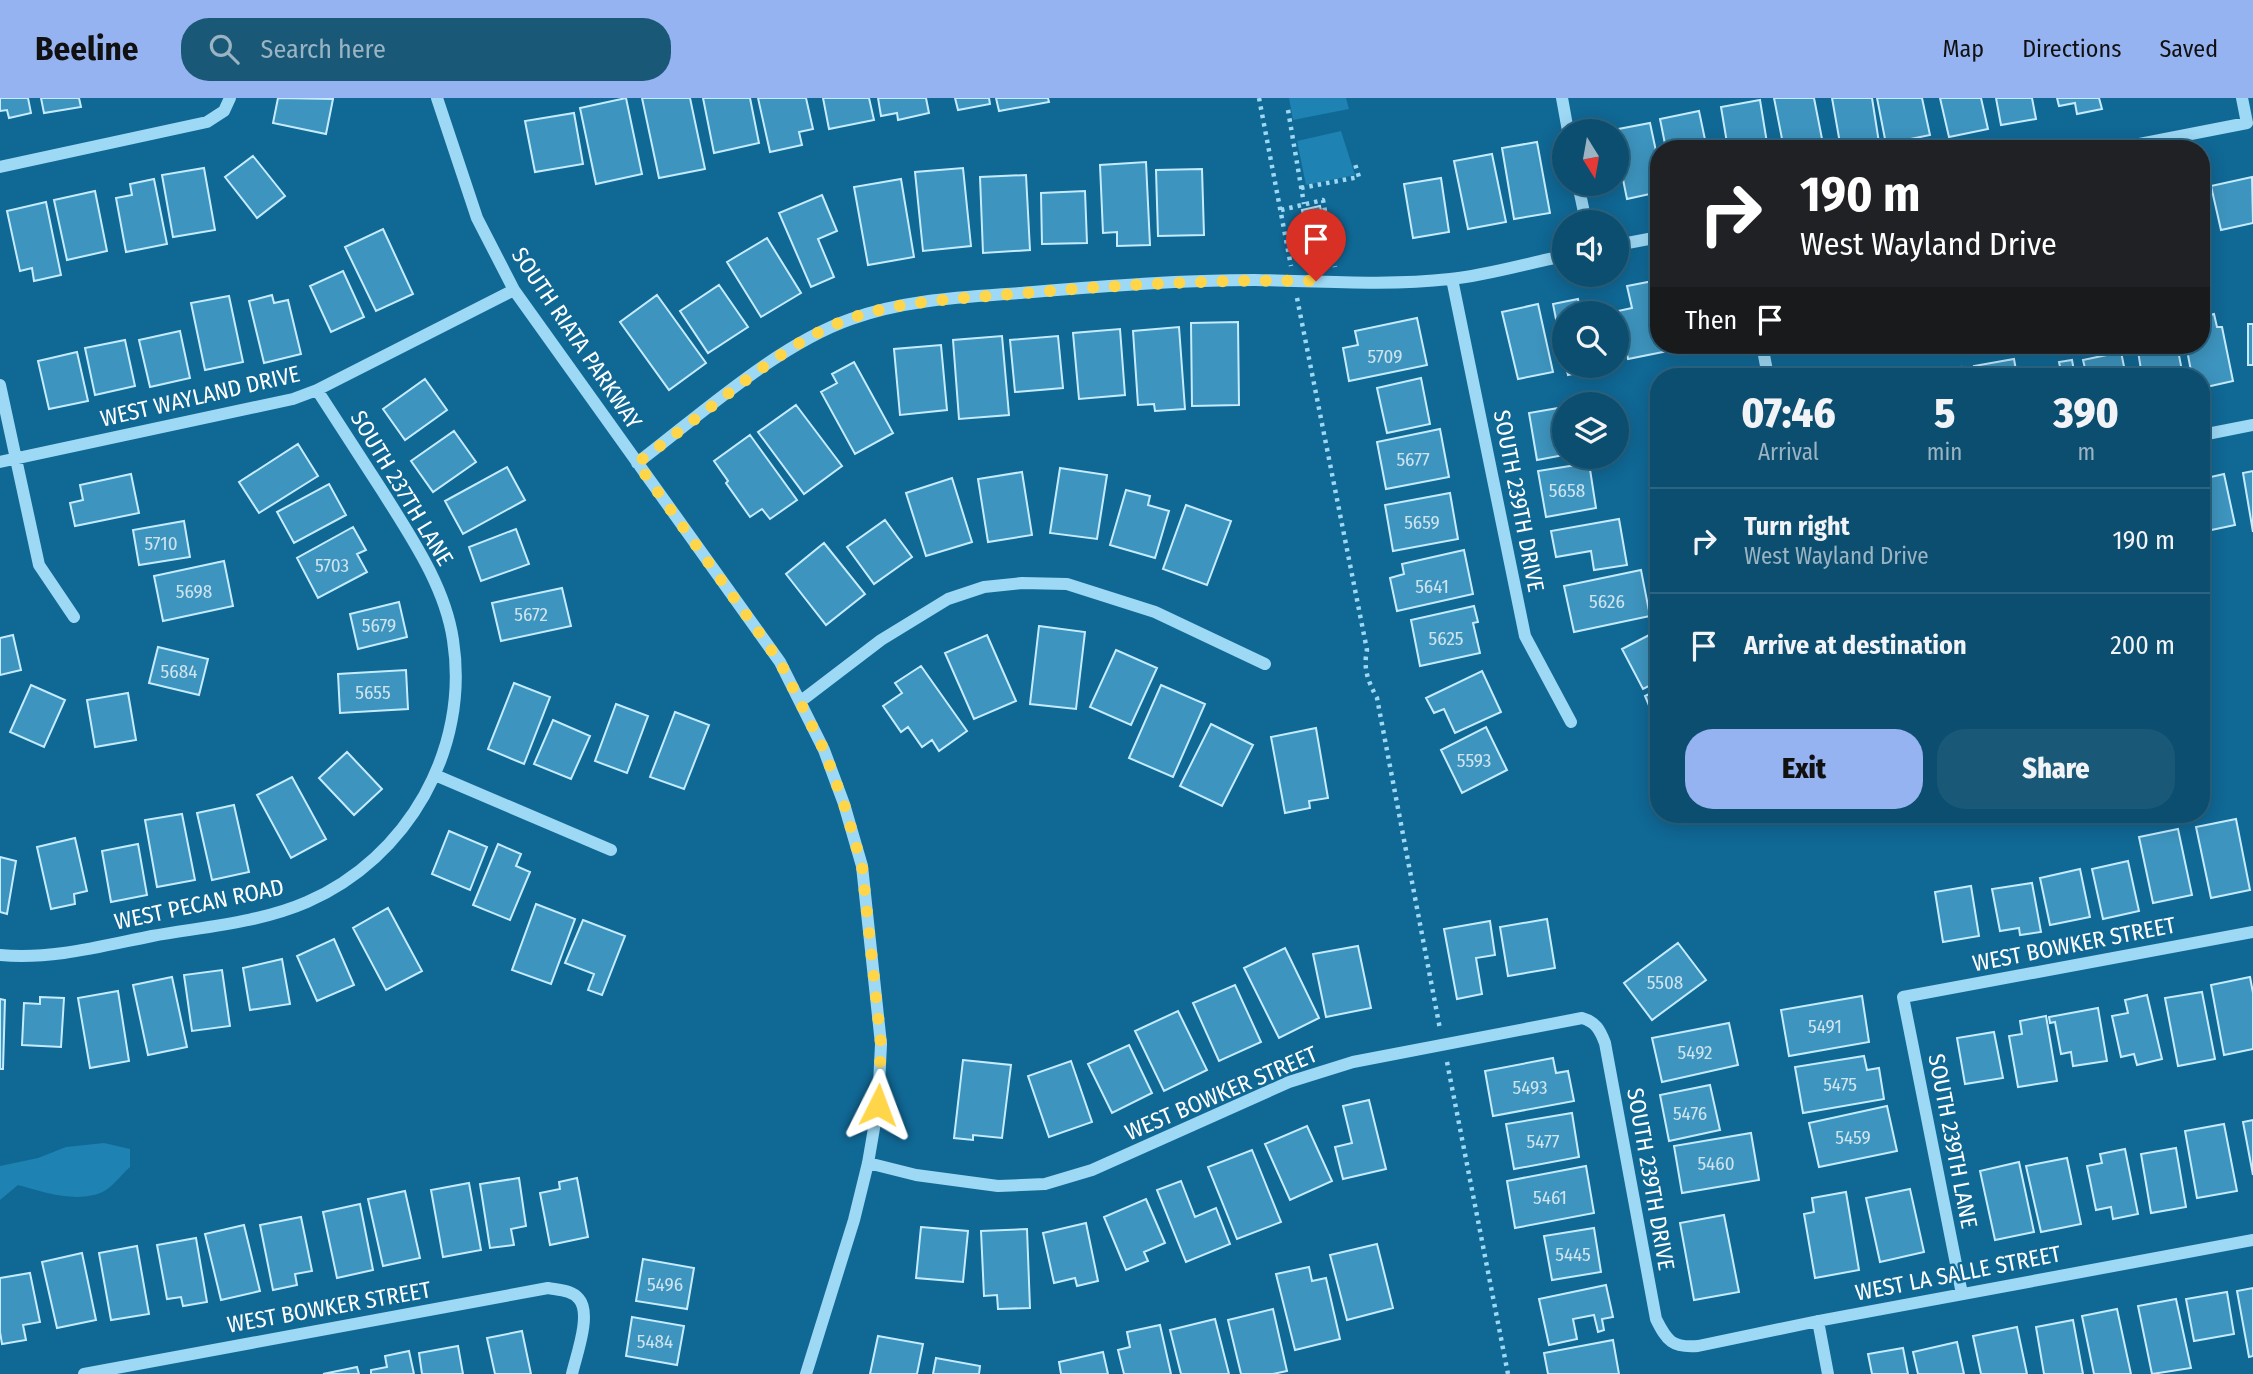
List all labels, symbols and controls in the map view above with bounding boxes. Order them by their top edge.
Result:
search box [181,18,671,81]
text: Beeline [35,29,139,69]
icon: search [205,30,243,68]
text: Search here [261,34,386,65]
text: Map [1943,35,1984,63]
text: Directions [2022,35,2121,63]
text: Saved [2159,35,2218,63]
north arrow [1552,119,1629,196]
map controls [1552,119,1629,469]
text: 190 m [1800,165,1920,224]
icon: right [1685,168,1776,259]
pin [1286,209,1346,281]
button: sound [1552,210,1629,287]
icon: arrive [1297,220,1335,258]
text: West Wayland Drive [1800,225,2057,263]
street label: SOUTH RIATA PARKWAY [506,242,648,435]
button: search [1552,301,1629,378]
icon: arrive [1751,301,1789,339]
text: Then [1685,305,1737,336]
house number: 5709 [1368,345,1402,368]
street label: WEST WAYLAND DRIVE [98,359,302,433]
text: 07:46 [1741,388,1836,438]
text: 5 [1934,388,1955,438]
text: 390 [2054,388,2119,438]
button: layers [1552,392,1629,469]
street label: SOUTH 237TH LANE [345,405,459,571]
street label: SOUTH 239TH DRIVE [1488,408,1550,594]
text: Arrival [1758,438,1819,466]
text: min [1927,438,1962,466]
text: m [2077,438,2095,466]
house number: 5677 [1396,448,1430,471]
house number: 5658 [1549,479,1585,502]
house number: 5659 [1404,511,1440,534]
text: Turn right [1744,511,1850,542]
icon: right [1685,522,1723,560]
text: 190 m [2113,525,2175,556]
house number: 5710 [144,532,178,555]
text: West Wayland Drive [1744,542,1929,570]
house number: 5703 [315,554,349,577]
house number: 5641 [1415,575,1449,598]
house number: 5698 [176,580,212,603]
house number: 5626 [1589,590,1625,613]
house number: 5672 [514,603,548,626]
house number: 5679 [362,614,396,637]
house number: 5625 [1428,627,1464,650]
icon: arrive [1685,627,1723,665]
text: Arrive at destination [1744,630,1967,661]
text: 200 m [2110,630,2175,661]
house number: 5684 [161,660,197,683]
house number: 5655 [355,681,391,704]
button: Exit [1685,729,1923,809]
button: Share [1937,729,2175,809]
house number: 5593 [1457,749,1491,772]
street label: WEST PECAN ROAD [112,872,286,936]
street label: WEST BOWKER STREET [1970,911,2178,977]
house number: 5508 [1647,971,1683,994]
house number: 5491 [1808,1015,1842,1038]
street label: WEST BOWKER STREET [1121,1040,1322,1146]
house number: 5492 [1678,1041,1712,1064]
street label: SOUTH 239TH LANE [1922,1051,1984,1231]
position arrow [841,1068,915,1142]
house number: 5475 [1823,1073,1857,1096]
house number: 5493 [1513,1076,1548,1099]
street label: SOUTH 239TH DRIVE [1621,1086,1681,1272]
house number: 5476 [1673,1102,1707,1125]
house number: 5459 [1835,1126,1871,1149]
house number: 5477 [1526,1130,1560,1153]
house number: 5460 [1697,1152,1735,1175]
house number: 5461 [1533,1186,1567,1209]
street label: WEST LA SALLE STREET [1853,1239,2063,1307]
house number: 5445 [1555,1243,1591,1266]
house number: 5496 [647,1273,683,1296]
street label: WEST BOWKER STREET [225,1275,433,1339]
house number: 5484 [637,1330,673,1353]

